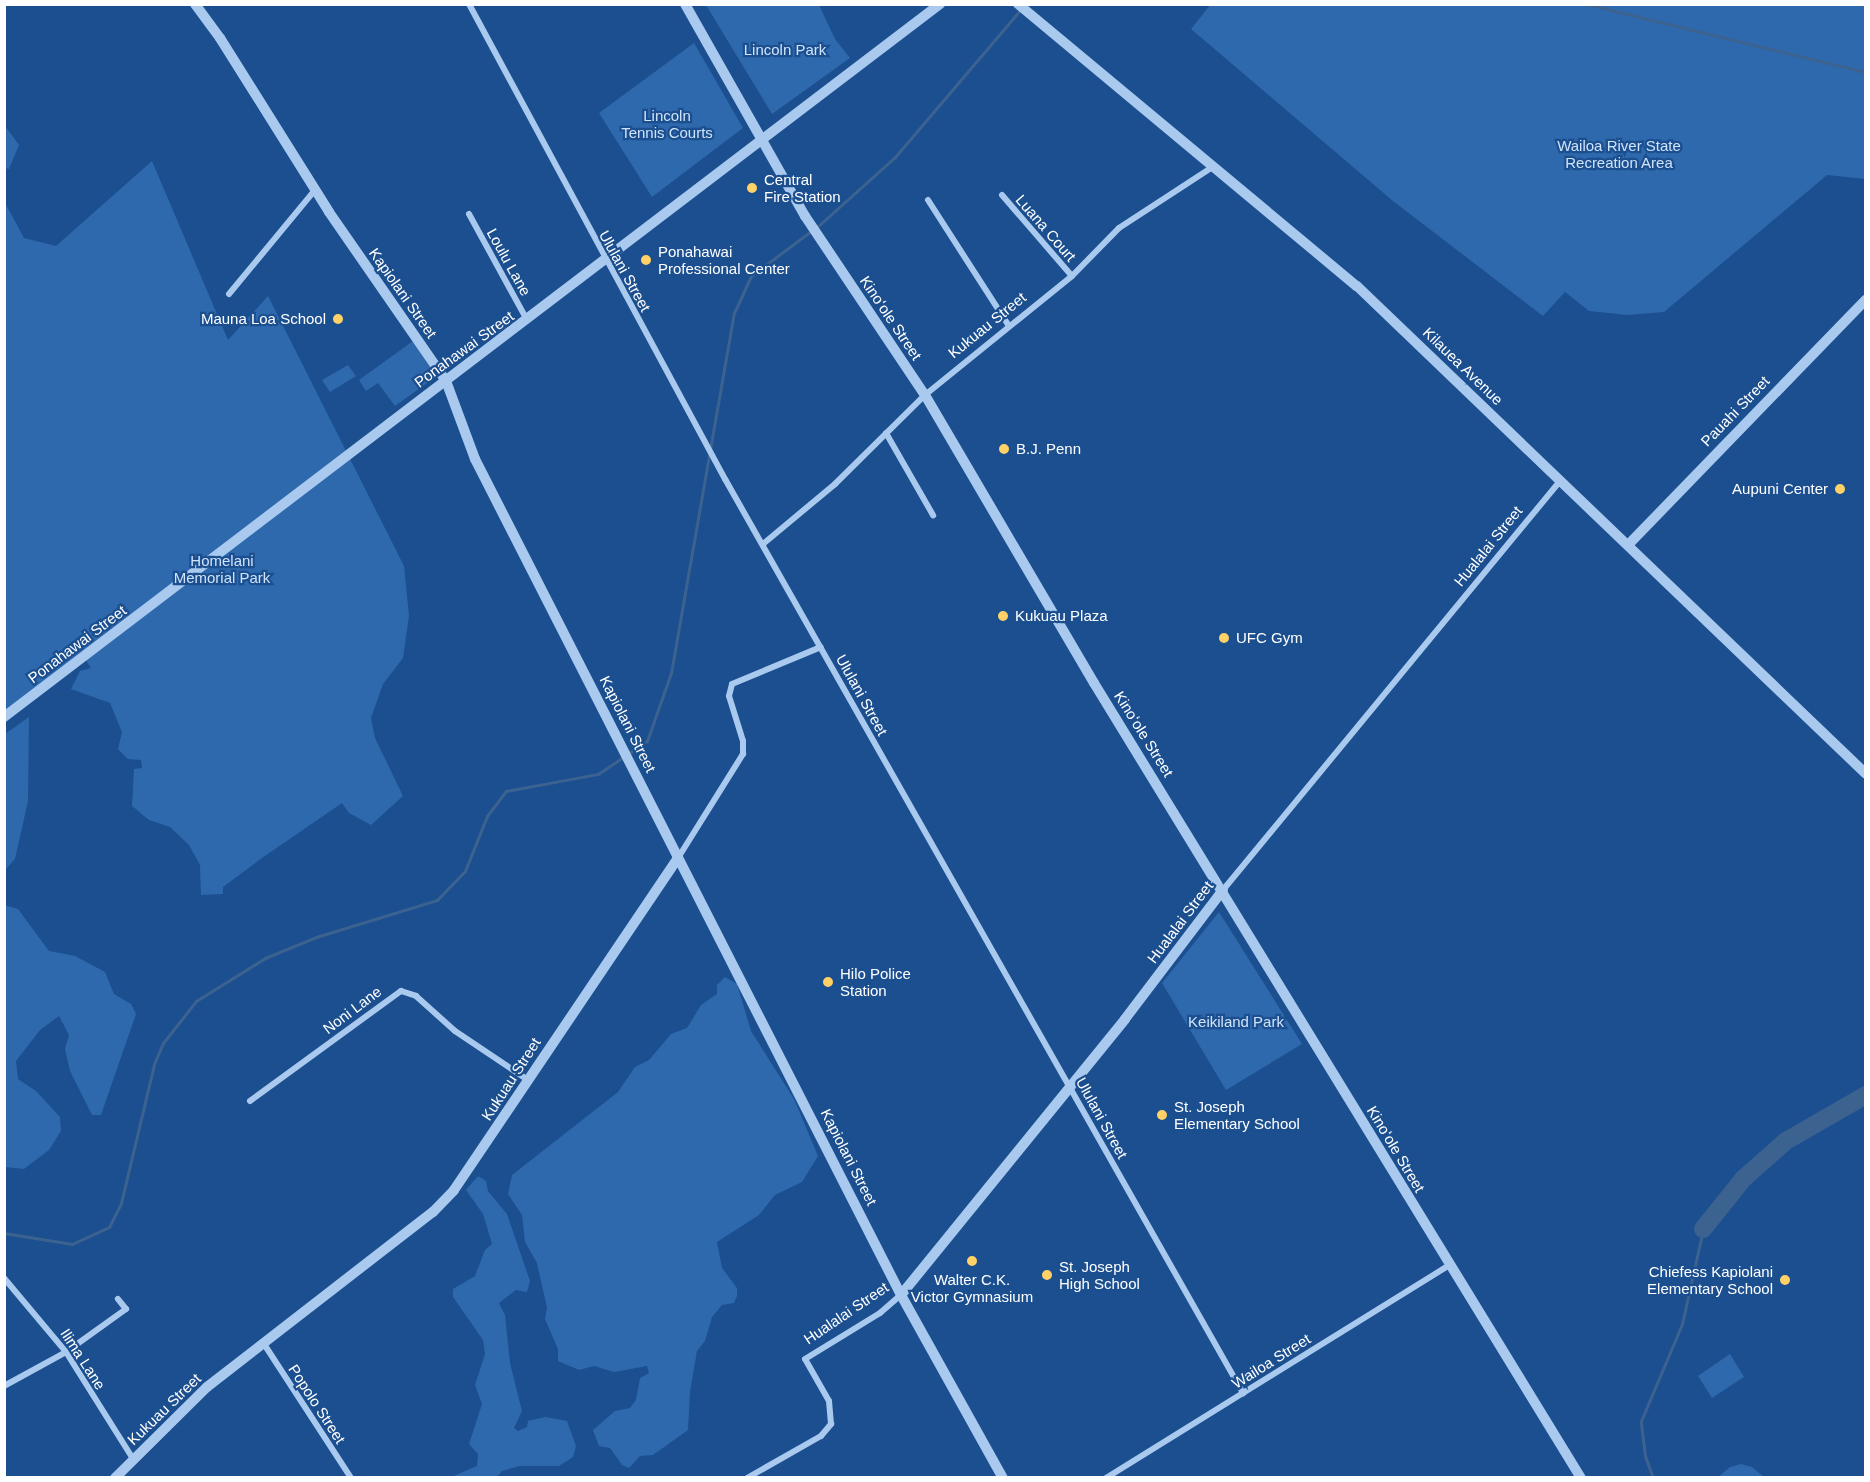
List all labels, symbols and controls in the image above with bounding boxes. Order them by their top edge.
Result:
park label: Lincoln Park [744,41,826,59]
park label: Lincoln Tennis Courts [621,106,713,141]
park label: Wailoa River State Recreation Area [1557,136,1681,171]
place label: Central Fire Station [764,170,841,205]
marker: Central Fire Station [745,181,759,195]
street label: Luana Court [1012,191,1080,265]
street label: Loulu Lane [483,225,535,299]
street label: Ululani Street [595,227,655,315]
place label: Ponahawai Professional Center [658,242,790,277]
street label: Kapiolani Street [365,244,441,342]
marker: Ponahawai Professional Center [639,253,653,267]
street label: Kinoʻole Street [856,273,926,363]
street label: Kukuau Street [944,288,1030,362]
street label: Ponahawai Street [411,307,517,391]
place label: Mauna Loa School [201,310,326,328]
marker: Mauna Loa School [331,312,345,326]
street label: Kilauea Avenue [1419,323,1507,409]
street label: Pauahi Street [1697,372,1773,450]
place label: B.J. Penn [1016,440,1081,458]
marker: B.J. Penn [997,442,1011,456]
place label: Aupuni Center [1732,480,1828,498]
marker: Aupuni Center [1833,482,1847,496]
street label: Hualalai Street [1450,502,1526,590]
park label: Homelani Memorial Park [174,551,270,586]
street label: Ponahawai Street [24,601,130,687]
place label: Kukuau Plaza [1015,607,1108,625]
marker: Kukuau Plaza [996,609,1010,623]
place label: UFC Gym [1236,629,1303,647]
marker: UFC Gym [1217,631,1231,645]
street label: Ululani Street [832,651,892,739]
street label: Kapiolani Street [596,673,660,775]
street label: Kinoʻole Street [1111,688,1177,780]
street label: Hualalai Street [1143,877,1217,967]
place label: Hilo Police Station [840,964,911,999]
marker: Hilo Police Station [821,975,835,989]
street label: Noni Lane [319,982,385,1038]
park label: Keikiland Park [1188,1013,1284,1031]
street label: Kukuau Street [478,1034,544,1124]
street label: Ululani Street [1072,1074,1132,1162]
place label: St. Joseph Elementary School [1174,1097,1300,1132]
street label: Kinoʻole Street [1363,1103,1429,1195]
street label: Kapiolani Street [817,1106,881,1208]
marker: St. Joseph Elementary School [1155,1108,1169,1122]
marker: Walter C.K. Victor Gymnasium [965,1254,979,1268]
place label: St. Joseph High School [1059,1257,1140,1292]
place label: Chiefess Kapiolani Elementary School [1647,1262,1773,1297]
marker: St. Joseph High School [1040,1268,1054,1282]
place label: Walter C.K. Victor Gymnasium [911,1270,1033,1305]
marker: Chiefess Kapiolani Elementary School [1778,1273,1792,1287]
street label: Hualalai Street [800,1278,892,1348]
street label: Ilima Lane [57,1325,109,1393]
street label: Wailoa Street [1228,1330,1314,1392]
street label: Popolo Street [285,1361,349,1447]
street label: Kukuau Street [124,1370,204,1448]

